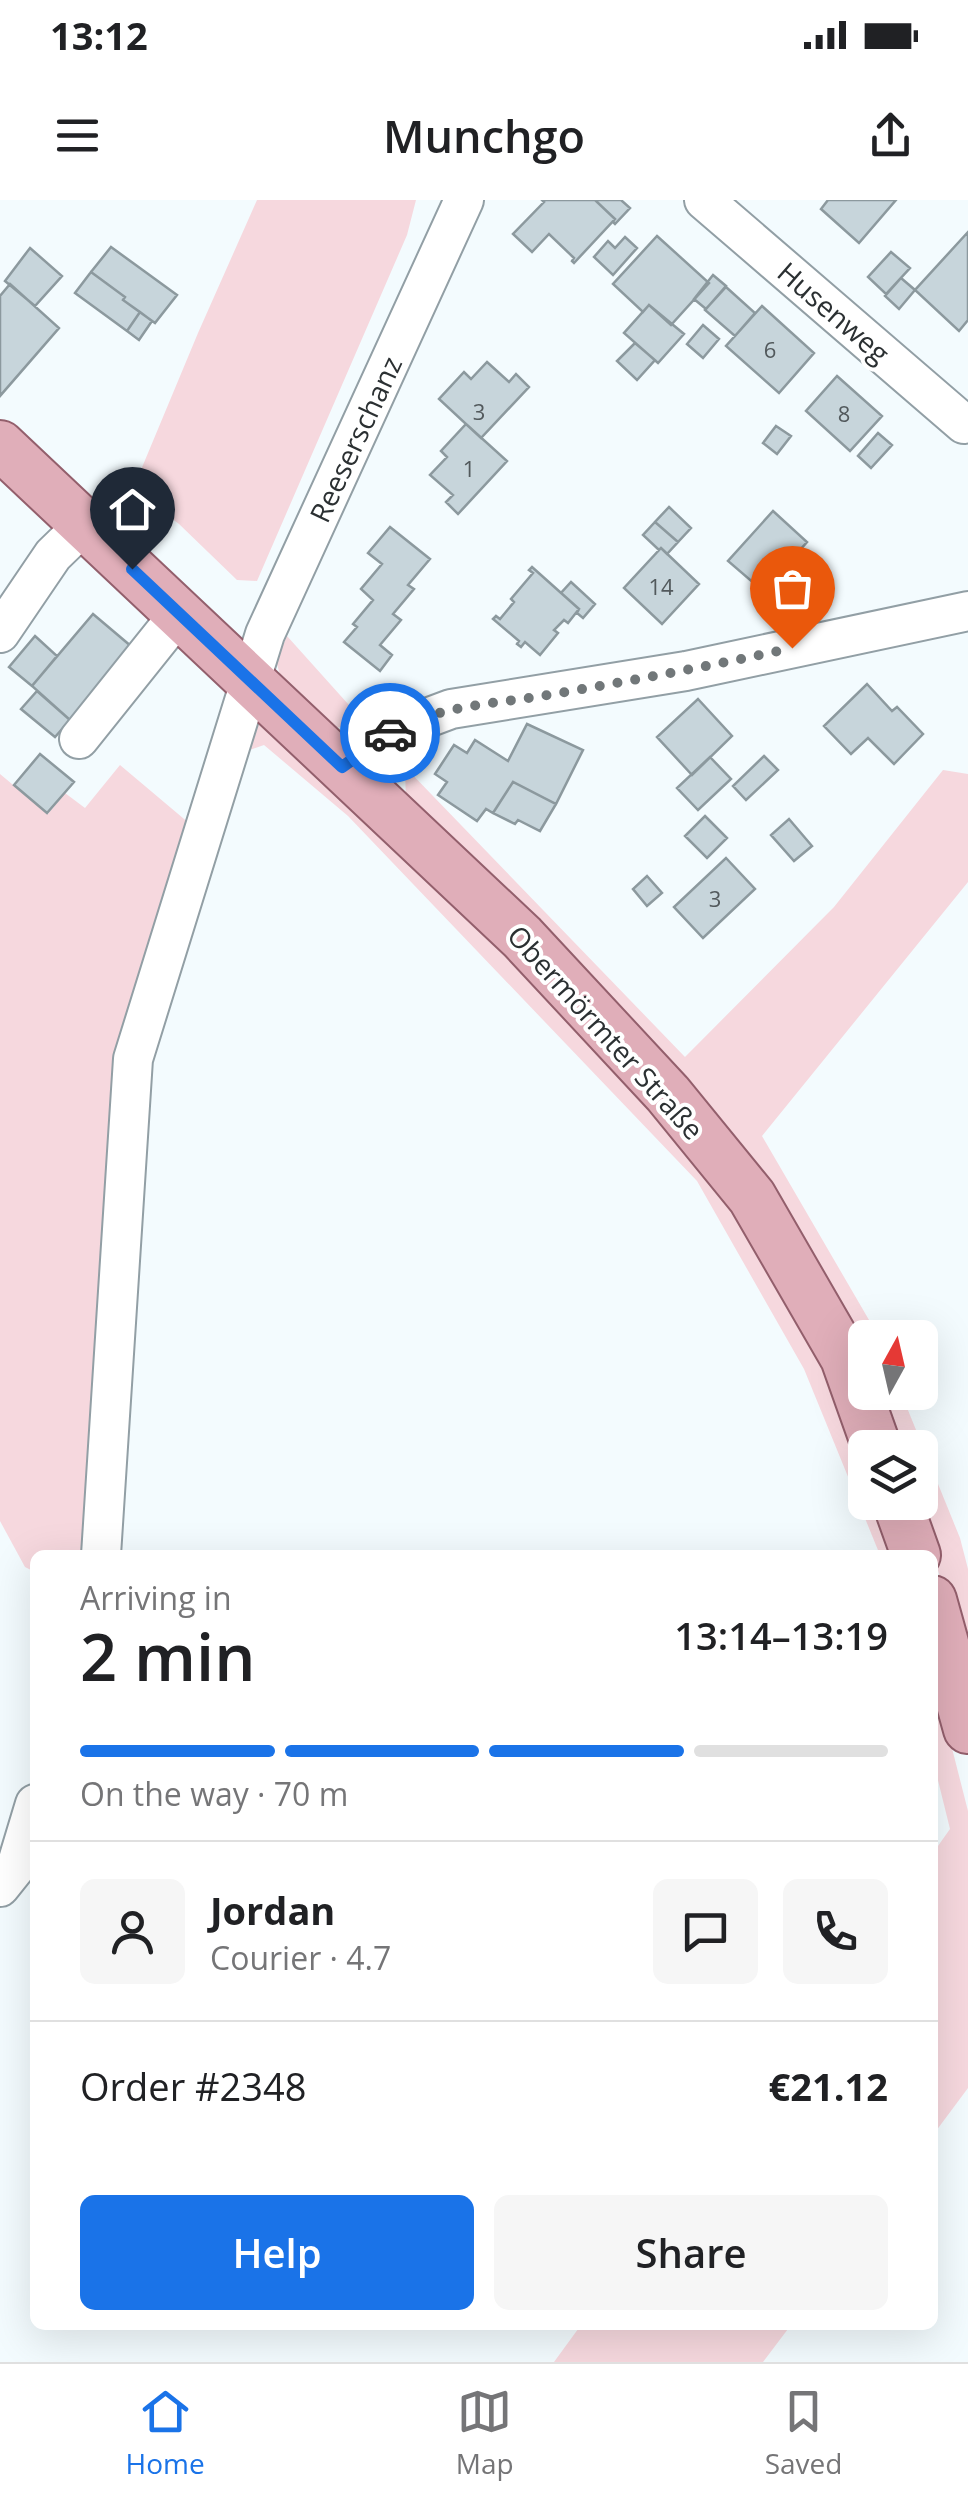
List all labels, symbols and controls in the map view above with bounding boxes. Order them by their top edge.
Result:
text: 13:12 [50,9,148,61]
text: Munchgo [383,105,585,166]
icon: menu [50,108,105,163]
icon: share [863,108,918,163]
street label: Husenweg [770,253,898,371]
house number: 6 [764,334,776,364]
street label: Reeserschanz [300,350,410,528]
house number: 3 [473,396,485,426]
house number: 8 [838,398,850,428]
house number: 1 [463,453,475,483]
pin [90,467,175,570]
icon: home [105,482,160,537]
pin [750,546,835,649]
icon: bag [765,561,820,616]
house number: 14 [648,571,674,601]
courier [340,683,440,783]
icon: car [363,706,418,761]
house number: 3 [709,883,721,913]
street label: Obermörmter Straße [499,917,713,1147]
north arrow [848,1320,938,1410]
map controls [848,1320,938,1520]
button: layers [848,1430,938,1520]
text: Arriving in [80,1576,232,1619]
text: 13:14–13:19 [674,1609,888,1661]
text: 2 min [80,1612,255,1700]
text: On the way · 70 m [80,1772,348,1815]
button: person [80,1879,185,1984]
button: chat [653,1879,758,1984]
button: phone [783,1879,888,1984]
text: Jordan [210,1884,335,1936]
text: Courier · 4.7 [210,1936,391,1979]
text: Order #2348 [80,2060,307,2112]
text: €21.12 [769,2060,888,2112]
button: Help [80,2195,474,2310]
button: Share [494,2195,888,2310]
tab: Home [126,2384,205,2482]
tab: Map [456,2384,514,2482]
tab: Saved [765,2384,842,2482]

